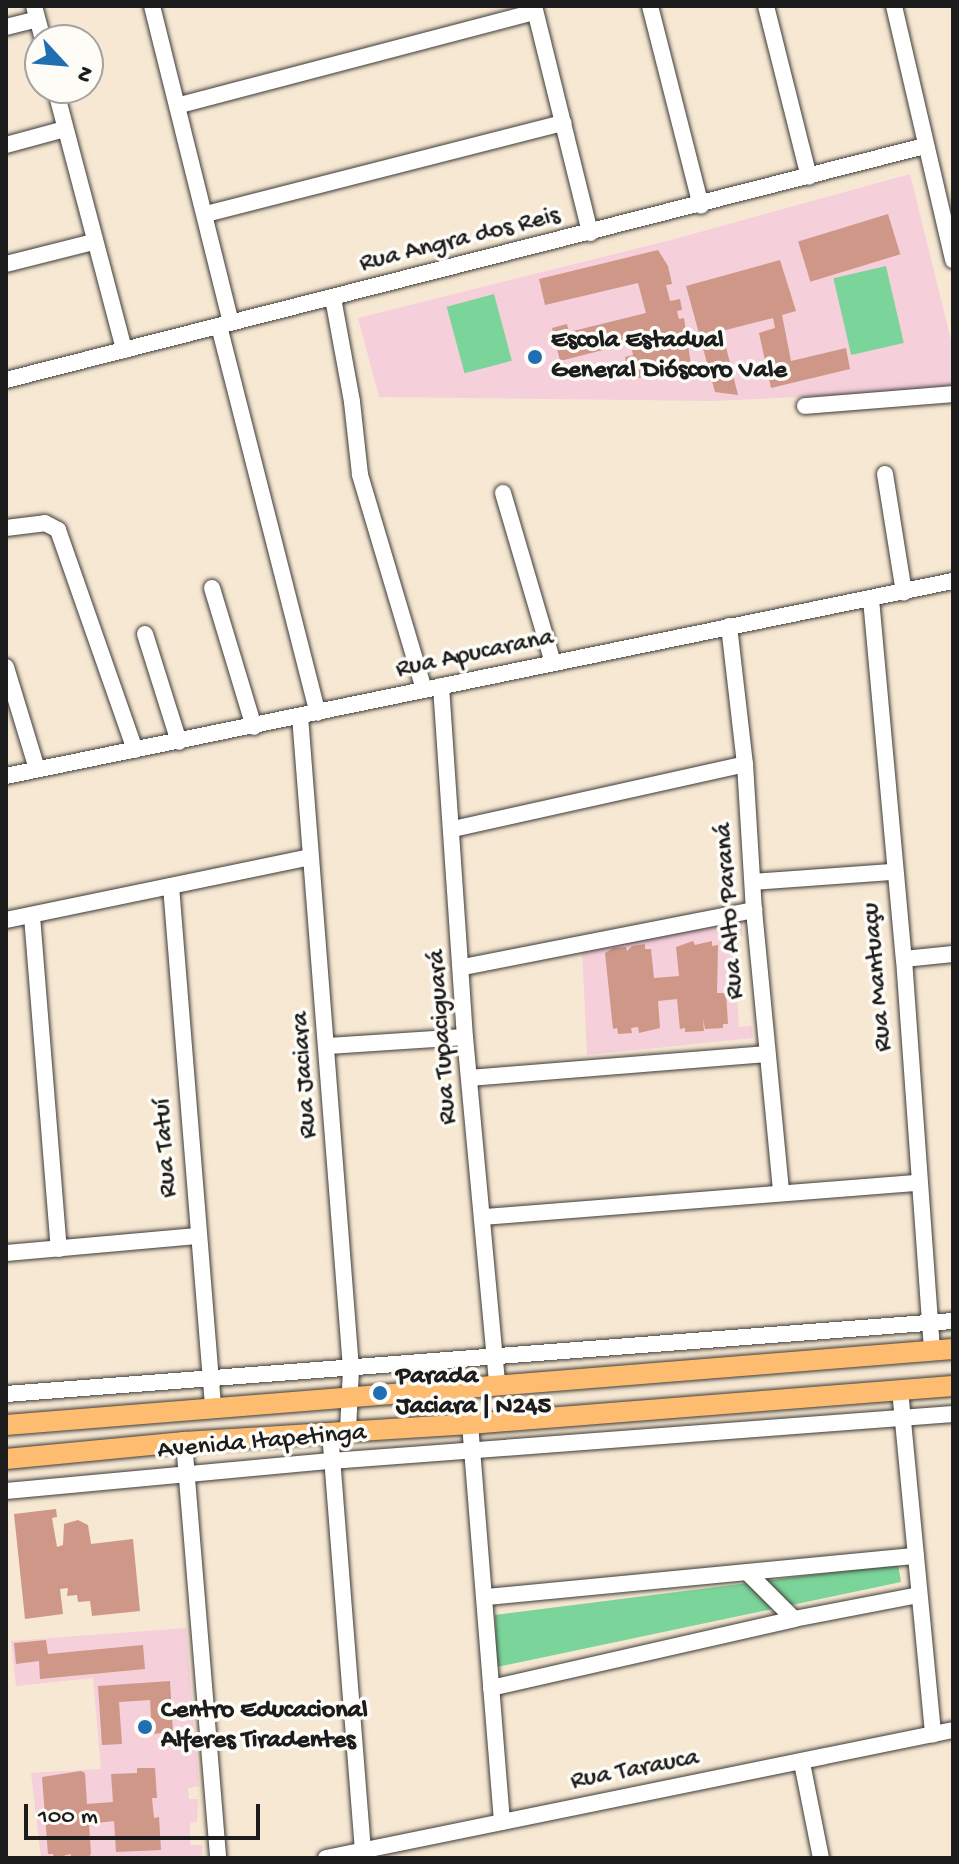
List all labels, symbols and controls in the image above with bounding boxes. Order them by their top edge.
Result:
north arrow [24,24,104,104]
text: N [69,61,99,86]
street label: Rua Angra dos Reis [357,201,563,281]
place label: Escola Estadual General Dióscoro Vale [551,326,787,388]
marker: Escola Estadual General Dióscoro Vale [526,348,544,366]
street label: Rua Apucarana [393,623,557,687]
street label: Rua Alto Paraná [709,822,753,1000]
street label: Rua Mantuaçu [857,901,901,1053]
street label: Rua Tupaciguará [422,948,466,1126]
street label: Rua Jaciara [286,1010,326,1140]
street label: Rua Tatuí [148,1097,186,1199]
place label: Parada Jaciara | N245 [396,1362,551,1424]
marker: Parada Jaciara | N245 [371,1384,389,1402]
street label: Avenida Itapetinga [156,1418,368,1468]
place label: Centro Educacional Alferes Tiradentes [161,1696,368,1758]
marker: Centro Educacional Alferes Tiradentes [136,1718,154,1736]
street label: Rua Tarauca [568,1743,702,1799]
scale bar [28,1788,264,1838]
text: 100 m [38,1803,98,1832]

